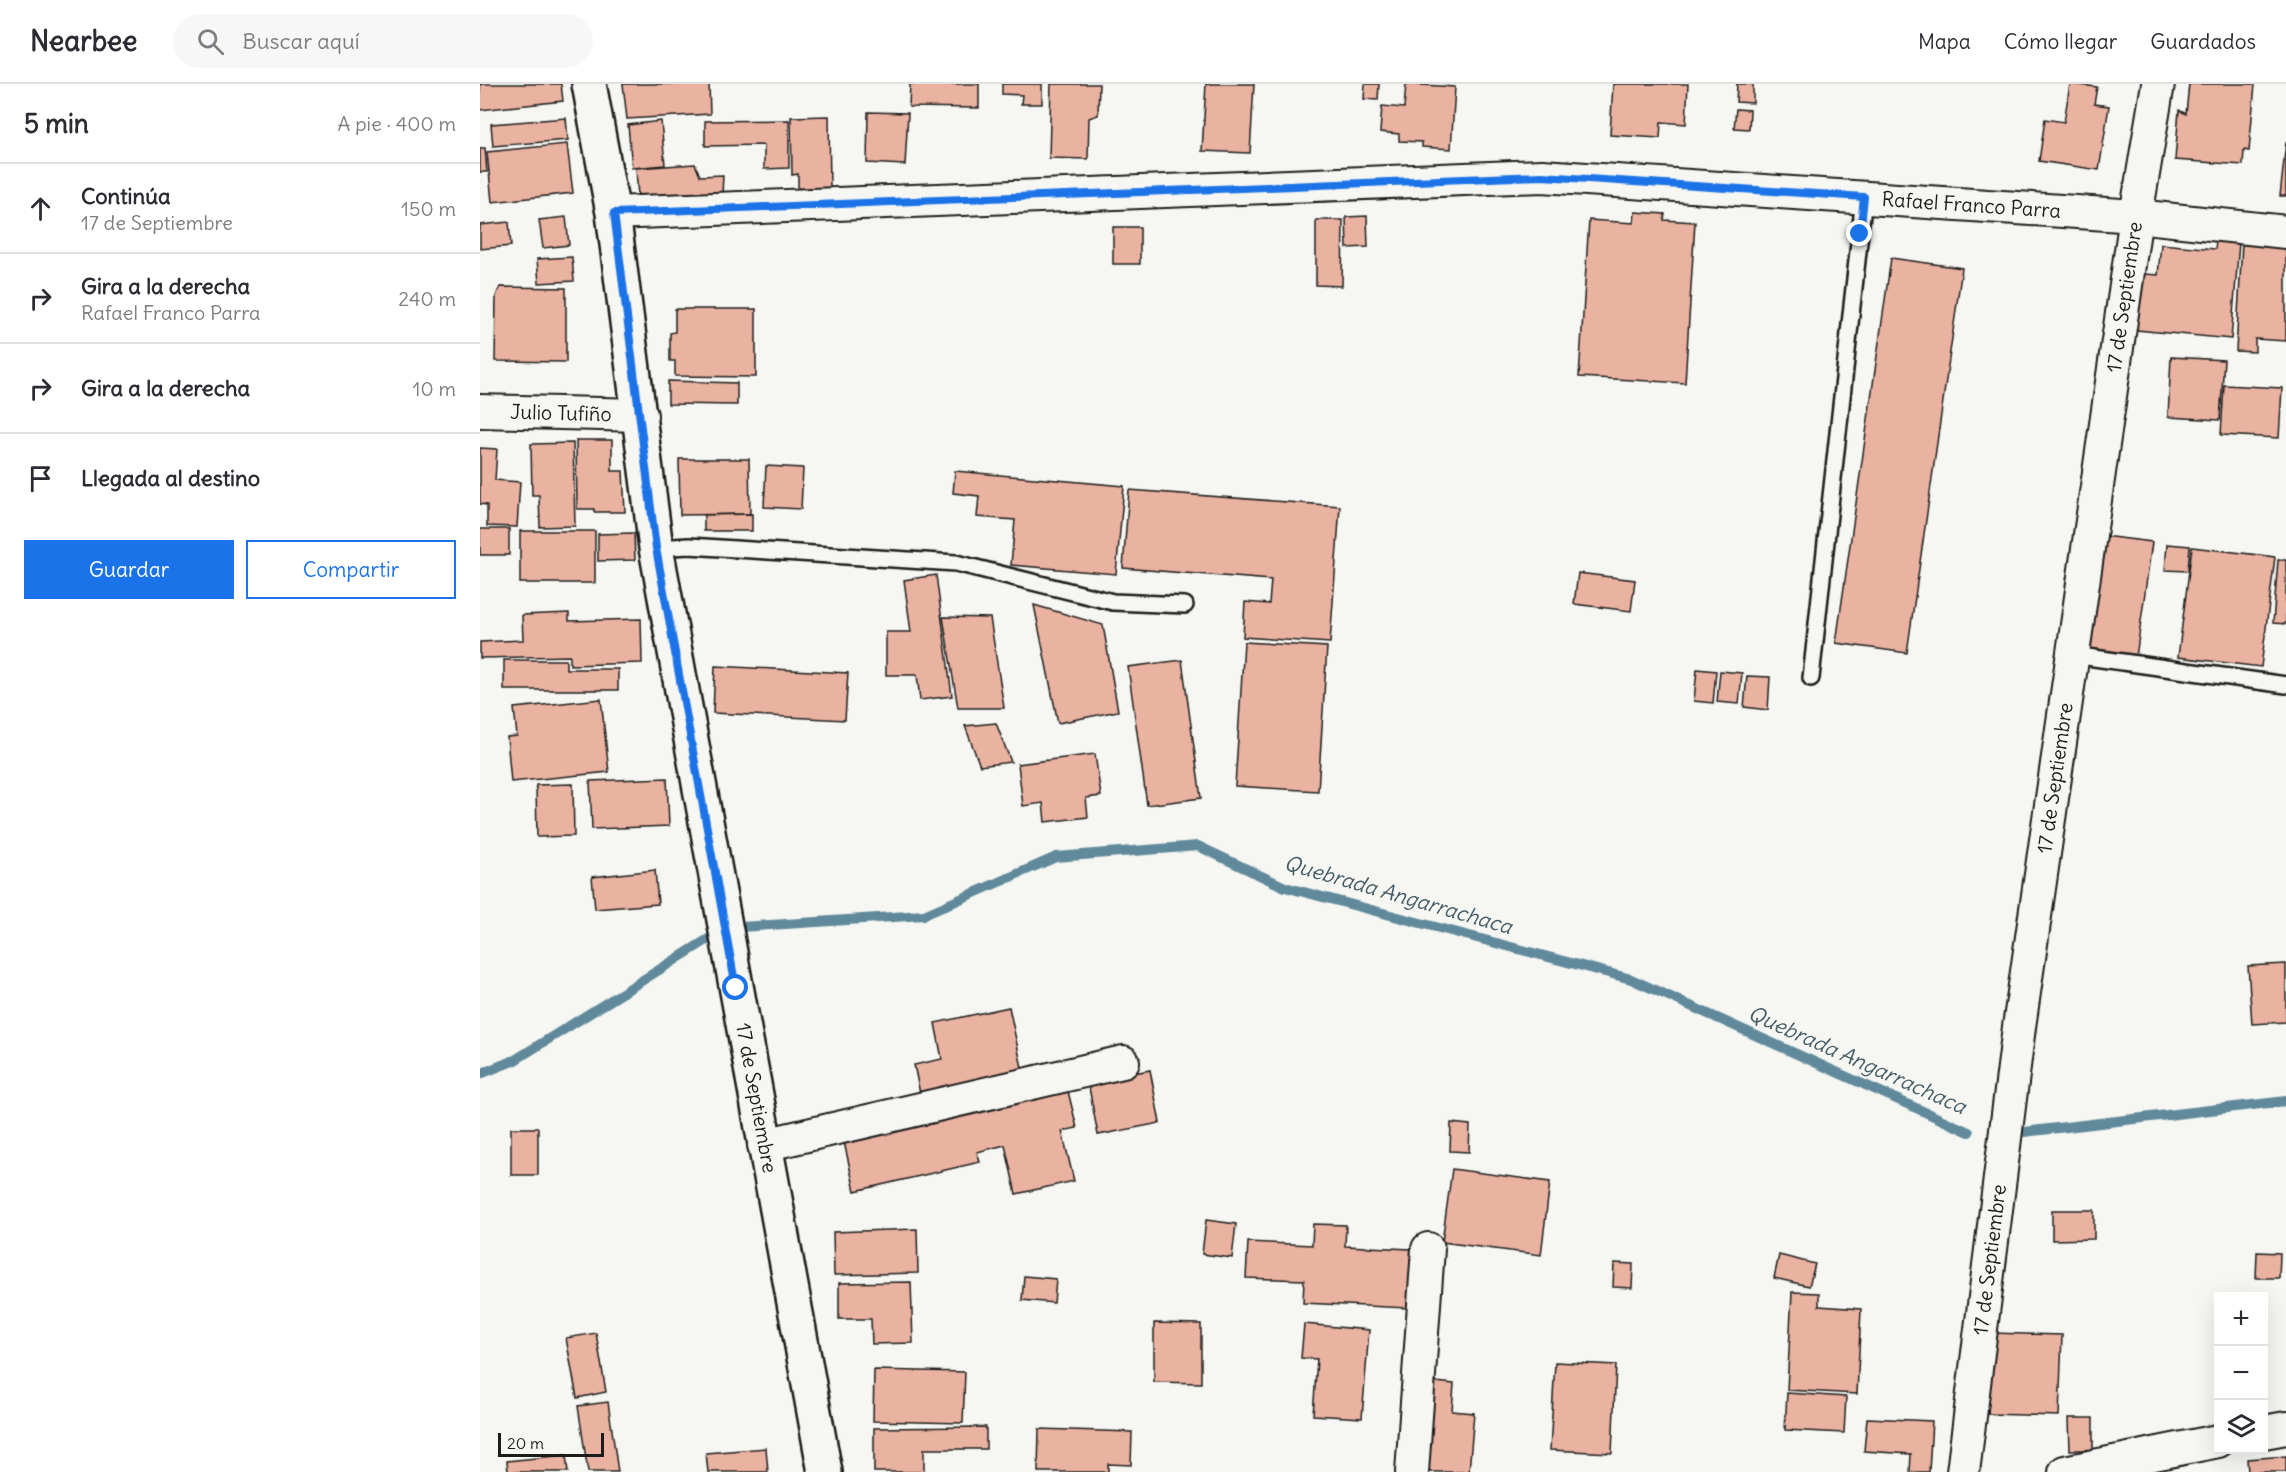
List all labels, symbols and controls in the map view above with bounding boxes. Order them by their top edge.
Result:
search box [173,14,593,68]
text: Nearbee [30,23,137,59]
icon: search [194,25,227,58]
text: Buscar aquí [242,27,360,55]
text: Mapa [1918,28,1971,55]
text: Cómo llegar [2004,28,2117,55]
text: Guardados [2150,28,2256,55]
text: 5 min [24,107,89,140]
text: A pie · 400 m [338,111,456,136]
text: Continúa [81,182,170,210]
street label: Rafael Franco Parra [1881,186,2062,223]
icon: ahead [24,192,57,225]
text: 150 m [401,196,456,221]
text: 17 de Septiembre [81,210,233,235]
route end [1846,220,1872,246]
street label: 17 de Septiembre [2101,220,2147,374]
text: Gira a la derecha [81,272,250,300]
icon: right [24,282,57,315]
text: 240 m [398,286,456,311]
text: Rafael Franco Parra [81,300,261,325]
icon: right [24,372,57,405]
text: Gira a la derecha [81,374,250,402]
text: 10 m [413,376,456,401]
street label: Julio Tufiño [510,399,612,426]
icon: arrive [24,462,57,495]
text: Llegada al destino [81,464,260,492]
button: Guardar [24,540,234,599]
button: Compartir [246,540,456,599]
street label: 17 de Septiembre [2031,701,2078,855]
water label: Quebrada Angarrachaca [1281,849,1516,940]
route start [722,974,748,1000]
water label: Quebrada Angarrachaca [1744,999,1971,1120]
street label: 17 de Septiembre [731,1021,783,1175]
street label: 17 de Septiembre [1967,1183,2011,1337]
map controls [2214,1292,2268,1454]
button: + [2214,1292,2268,1346]
button: − [2214,1346,2268,1400]
button: layers [2214,1400,2268,1454]
scale bar [498,1430,604,1458]
text: 20 m [507,1433,544,1453]

